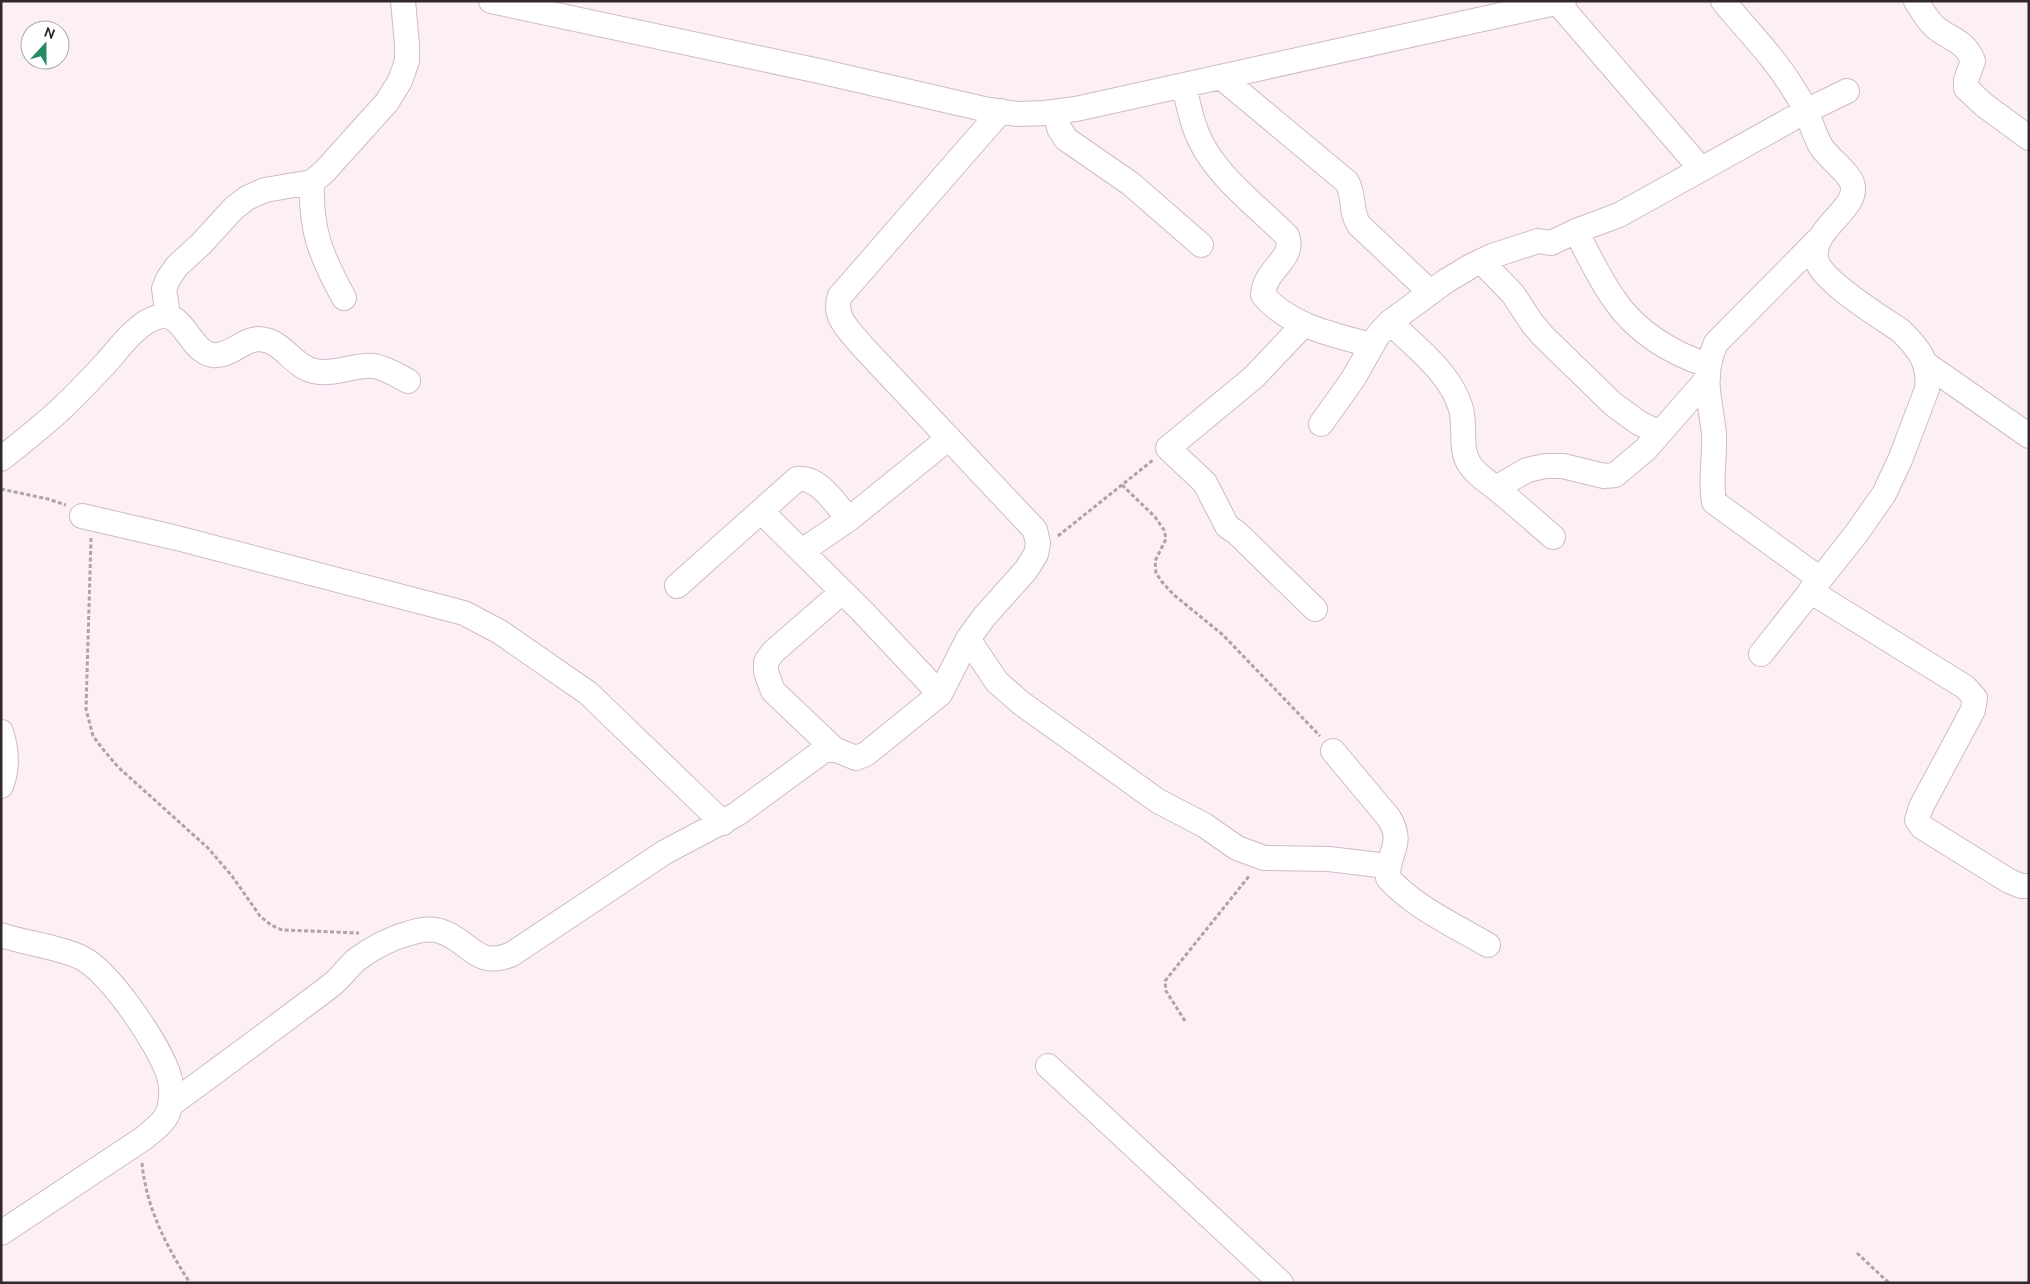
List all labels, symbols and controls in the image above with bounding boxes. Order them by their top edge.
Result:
north arrow [20,20,70,70]
text: N [42,24,57,42]

